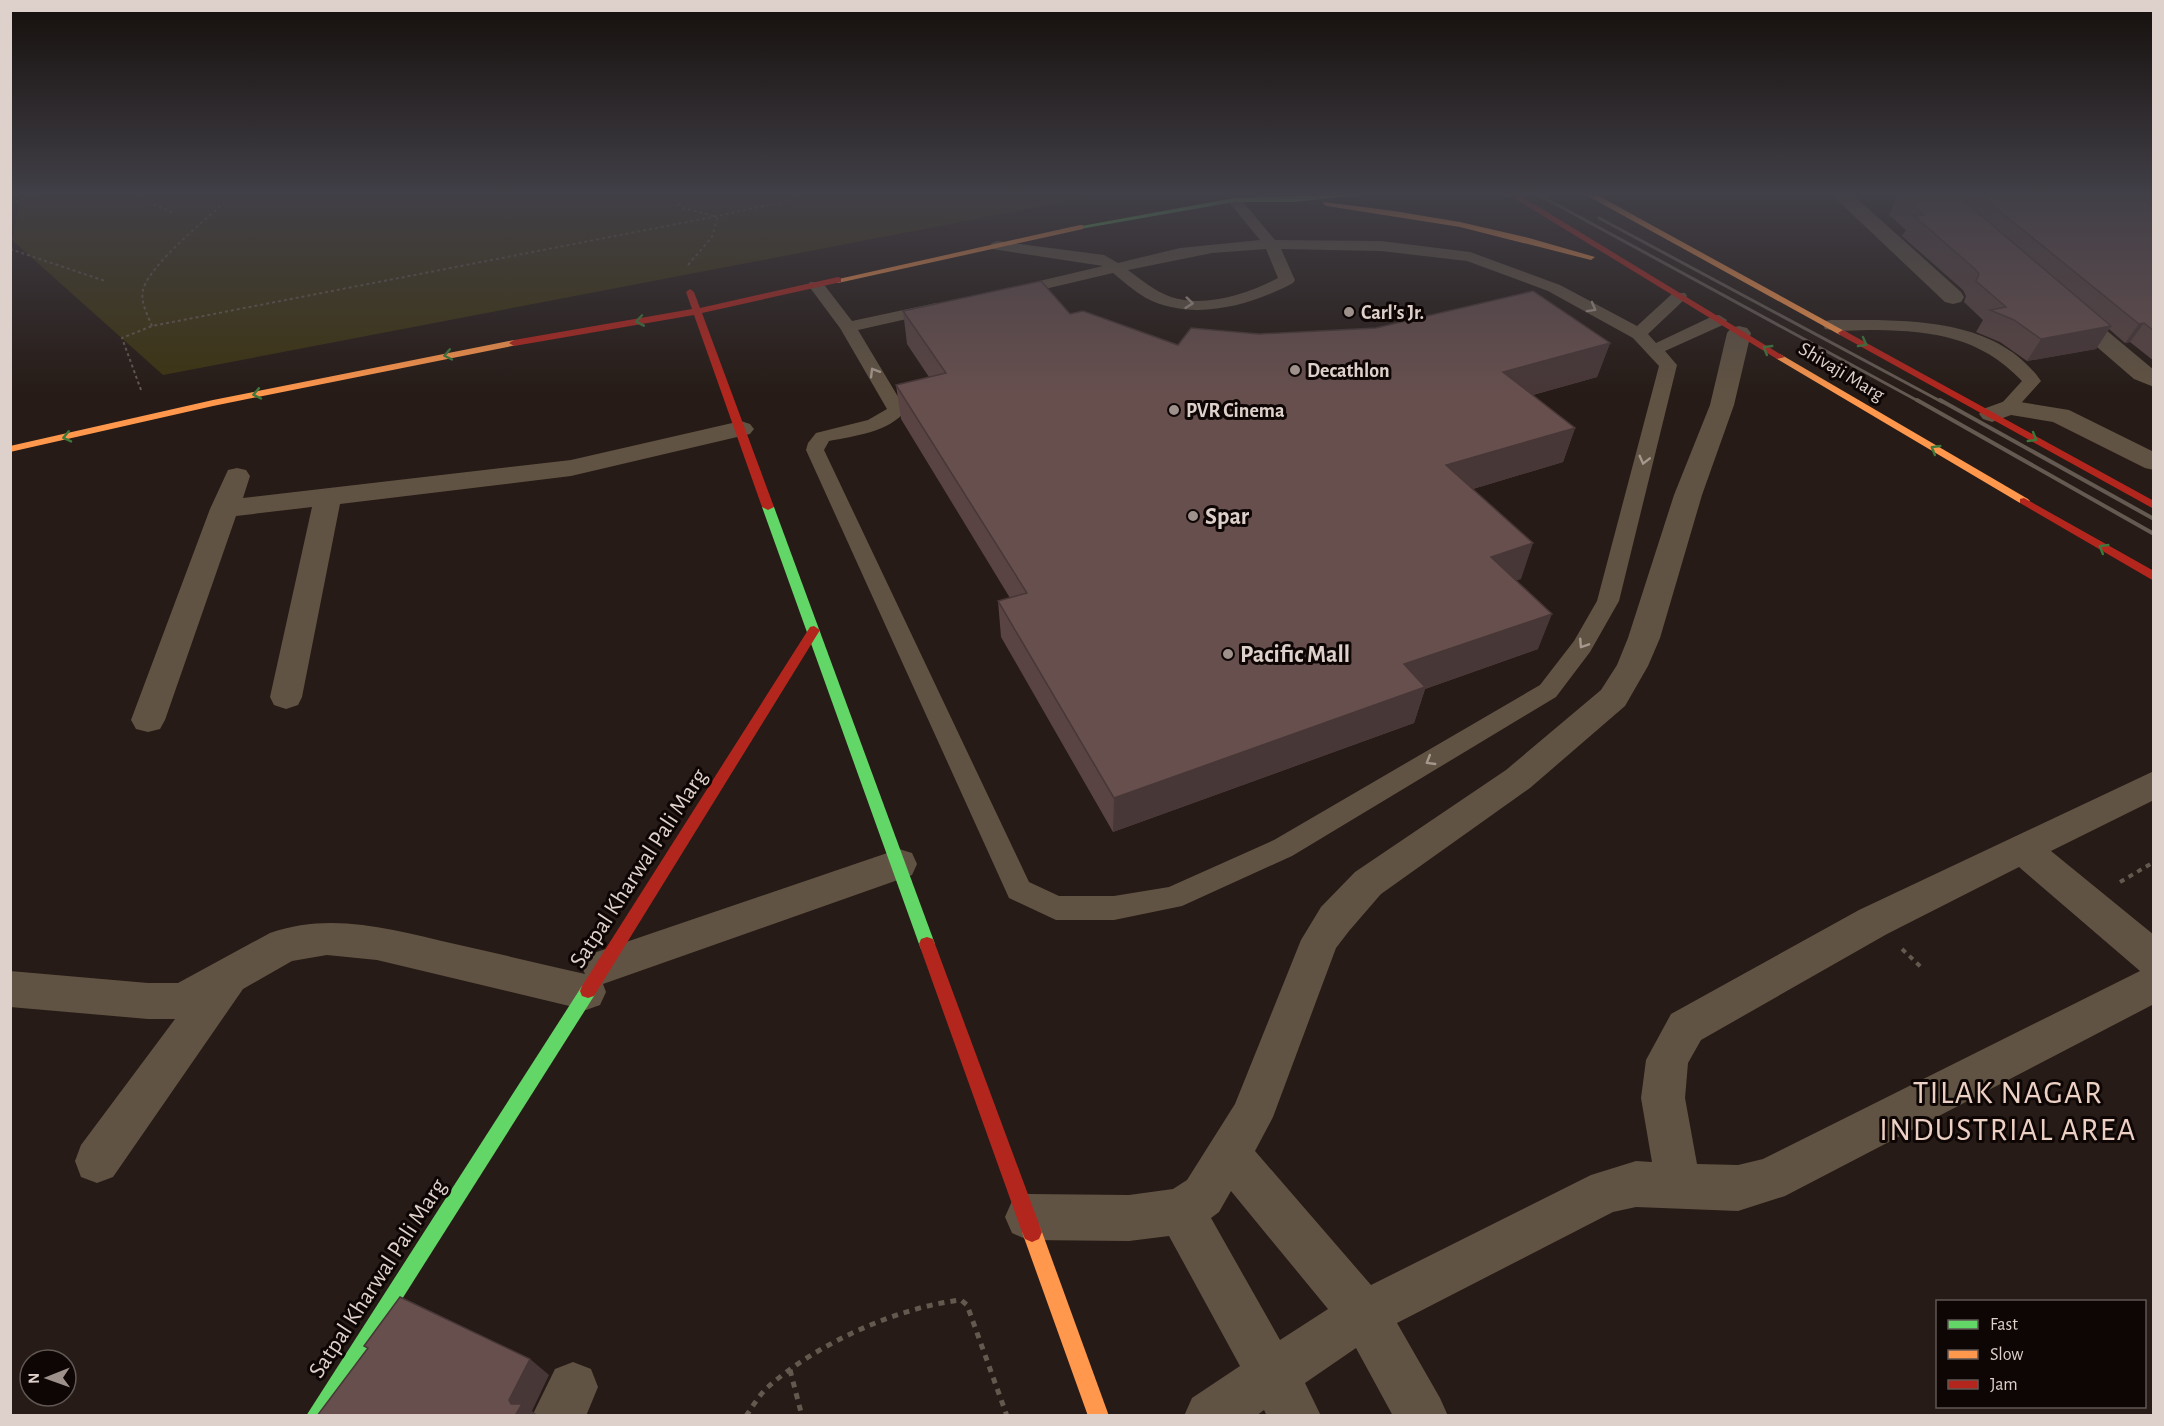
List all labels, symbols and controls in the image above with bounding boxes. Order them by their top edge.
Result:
one-way arrow [1184,297,1194,309]
one-way arrow [1585,301,1596,312]
place label: Carl's Jr. [1361,303,1424,323]
marker: Carl's Jr. [1342,305,1356,319]
one-way arrow [636,314,646,327]
one-way arrow [1857,336,1867,347]
street label: Shivaji Marg [1795,339,1888,405]
one-way arrow [1763,345,1773,357]
one-way arrow [444,347,454,360]
place label: Decathlon [1307,361,1390,381]
marker: Decathlon [1288,363,1302,377]
one-way arrow [870,368,881,378]
one-way arrow [253,387,263,400]
place label: PVR Cinema [1186,401,1285,421]
marker: PVR Cinema [1167,403,1181,417]
one-way arrow [62,429,72,442]
one-way arrow [2027,430,2037,442]
one-way arrow [1931,444,1941,456]
one-way arrow [1638,455,1651,465]
place label: Spar [1205,505,1250,529]
marker: Spar [1186,509,1200,523]
one-way arrow [2099,543,2109,555]
one-way arrow [1578,638,1590,648]
place label: Pacific Mall [1240,643,1350,667]
marker: Pacific Mall [1221,647,1235,661]
one-way arrow [1426,753,1436,765]
street label: Satpal Kharwal Pali Marg [566,765,712,972]
district label: TILAK NAGAR INDUSTRIAL AREA [1879,1077,2137,1146]
street label: Satpal Kharwal Pali Marg [305,1175,451,1382]
legend [1936,1300,2146,1408]
text: Fast [1990,1316,2018,1334]
text: Slow [1990,1346,2023,1364]
north arrow [18,1348,78,1408]
text: N [26,1373,42,1384]
text: Jam [1990,1376,2018,1394]

